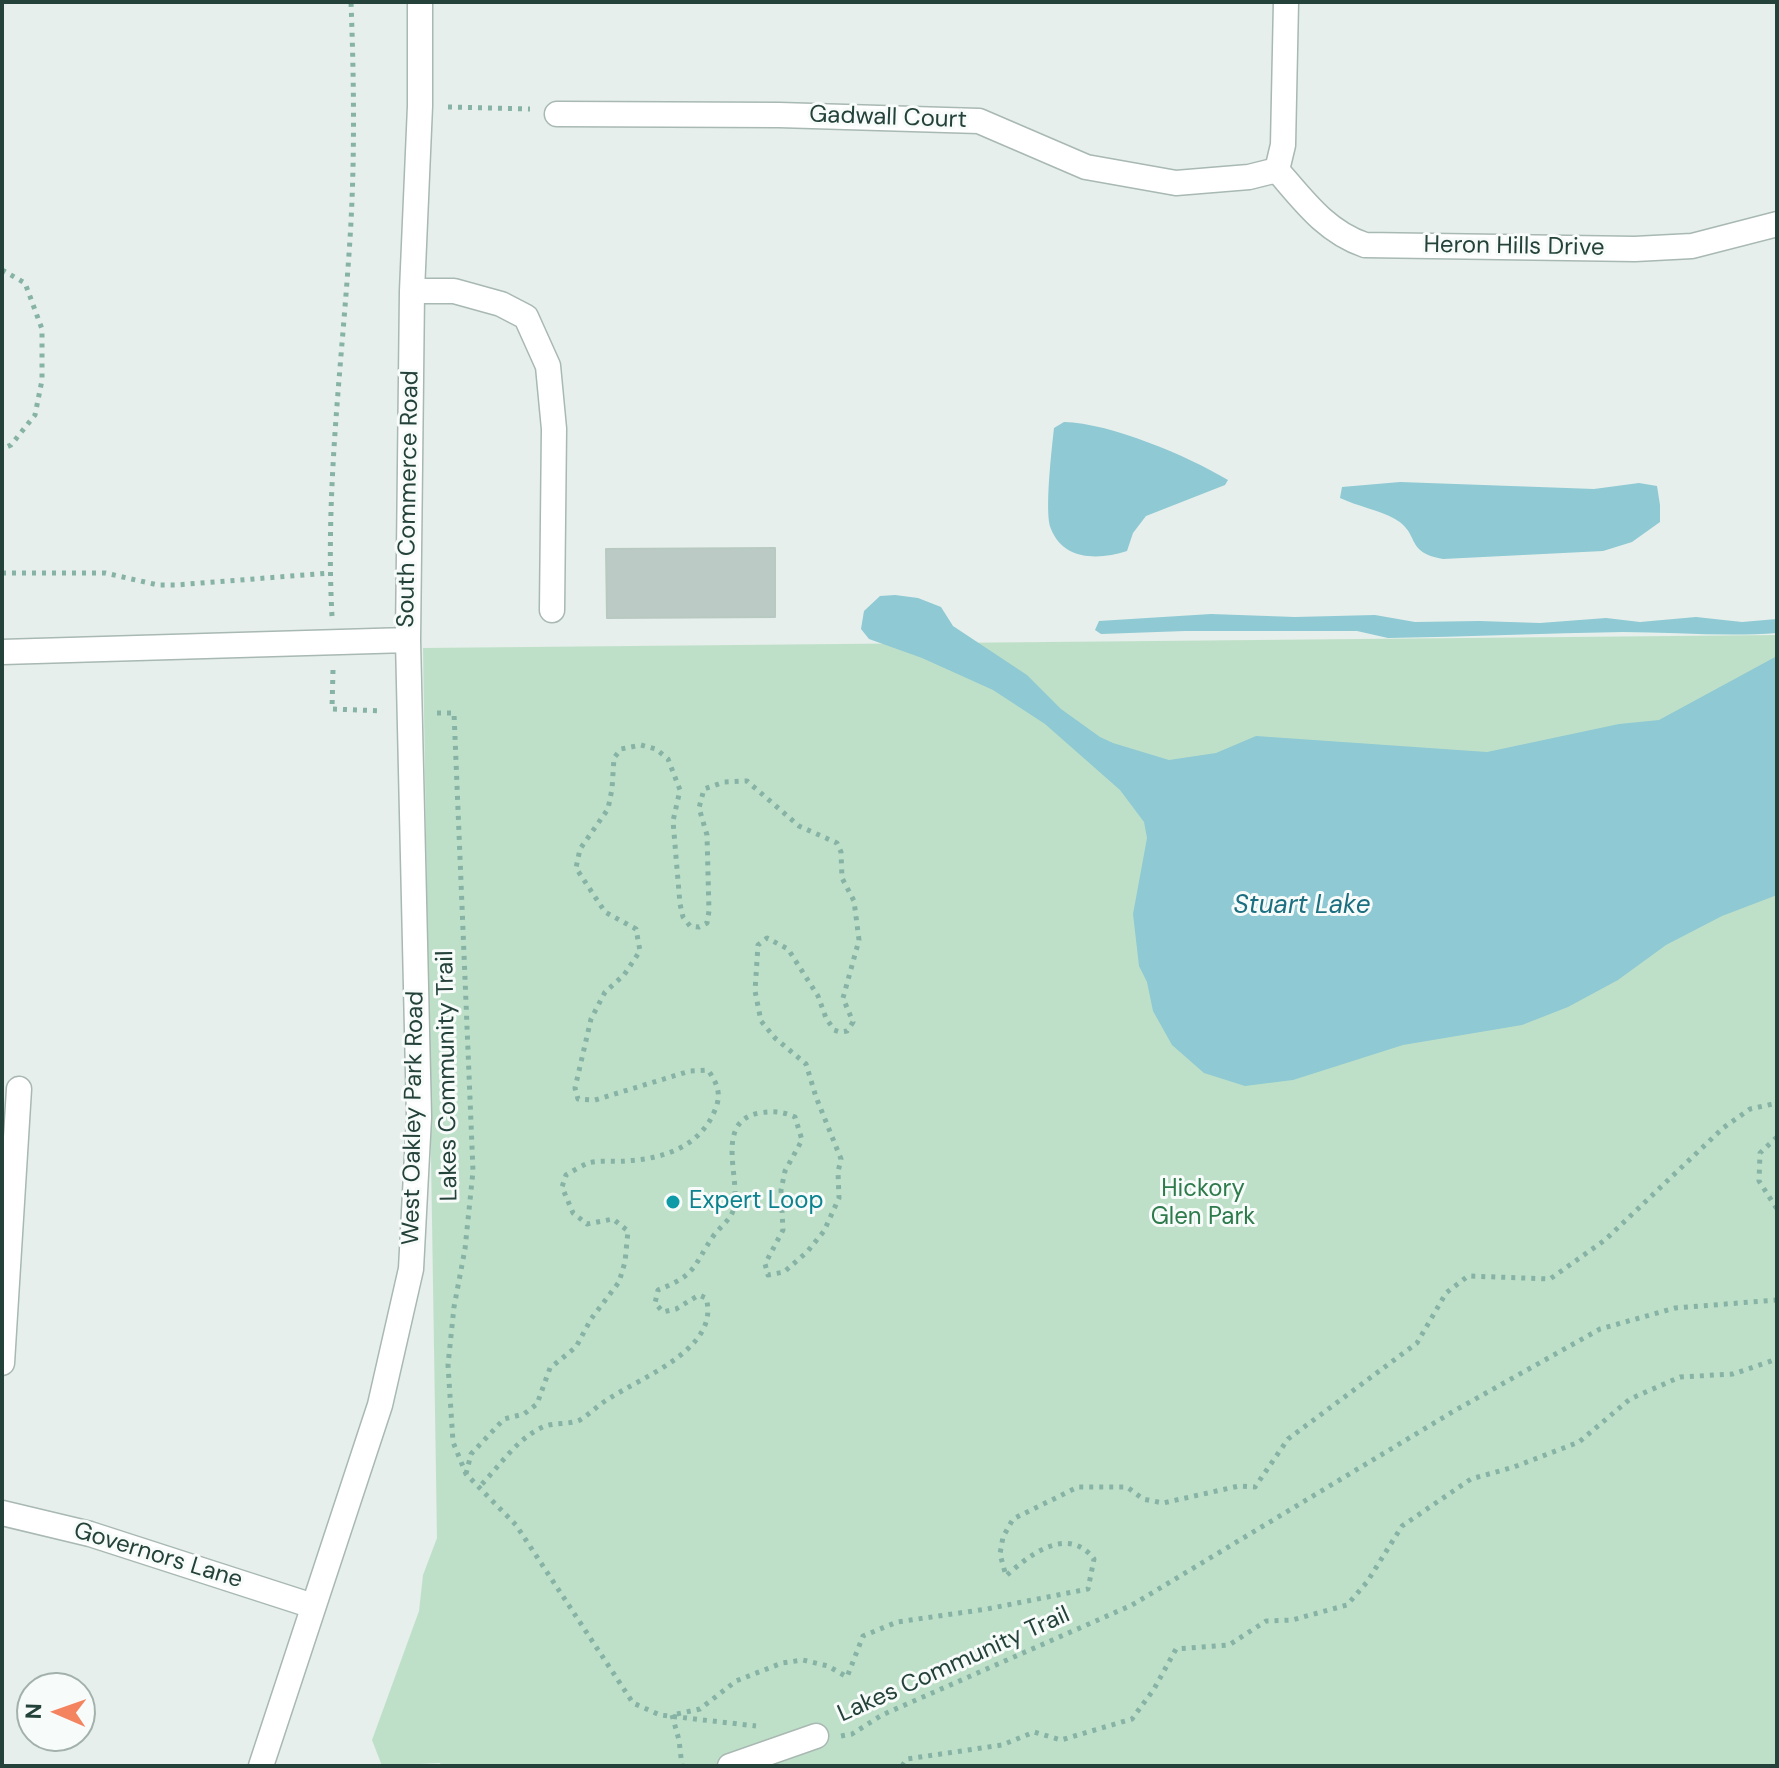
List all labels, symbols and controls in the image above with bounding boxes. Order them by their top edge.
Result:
street label: Gadwall Court [809,101,967,135]
street label: Heron Hills Drive [1423,231,1605,263]
street label: South Commerce Road [392,370,426,628]
water label: Stuart Lake [1233,890,1371,922]
street label: Lakes Community Trail [431,950,465,1202]
street label: West Oakley Park Road [397,990,431,1246]
park label: Hickory Glen Park [1151,1176,1255,1232]
place label: Expert Loop [689,1188,823,1216]
marker: Expert Loop [664,1193,682,1211]
street label: Governors Lane [70,1517,246,1595]
street label: Lakes Community Trail [834,1601,1074,1729]
north arrow [16,1672,96,1752]
text: N [19,1703,48,1720]

